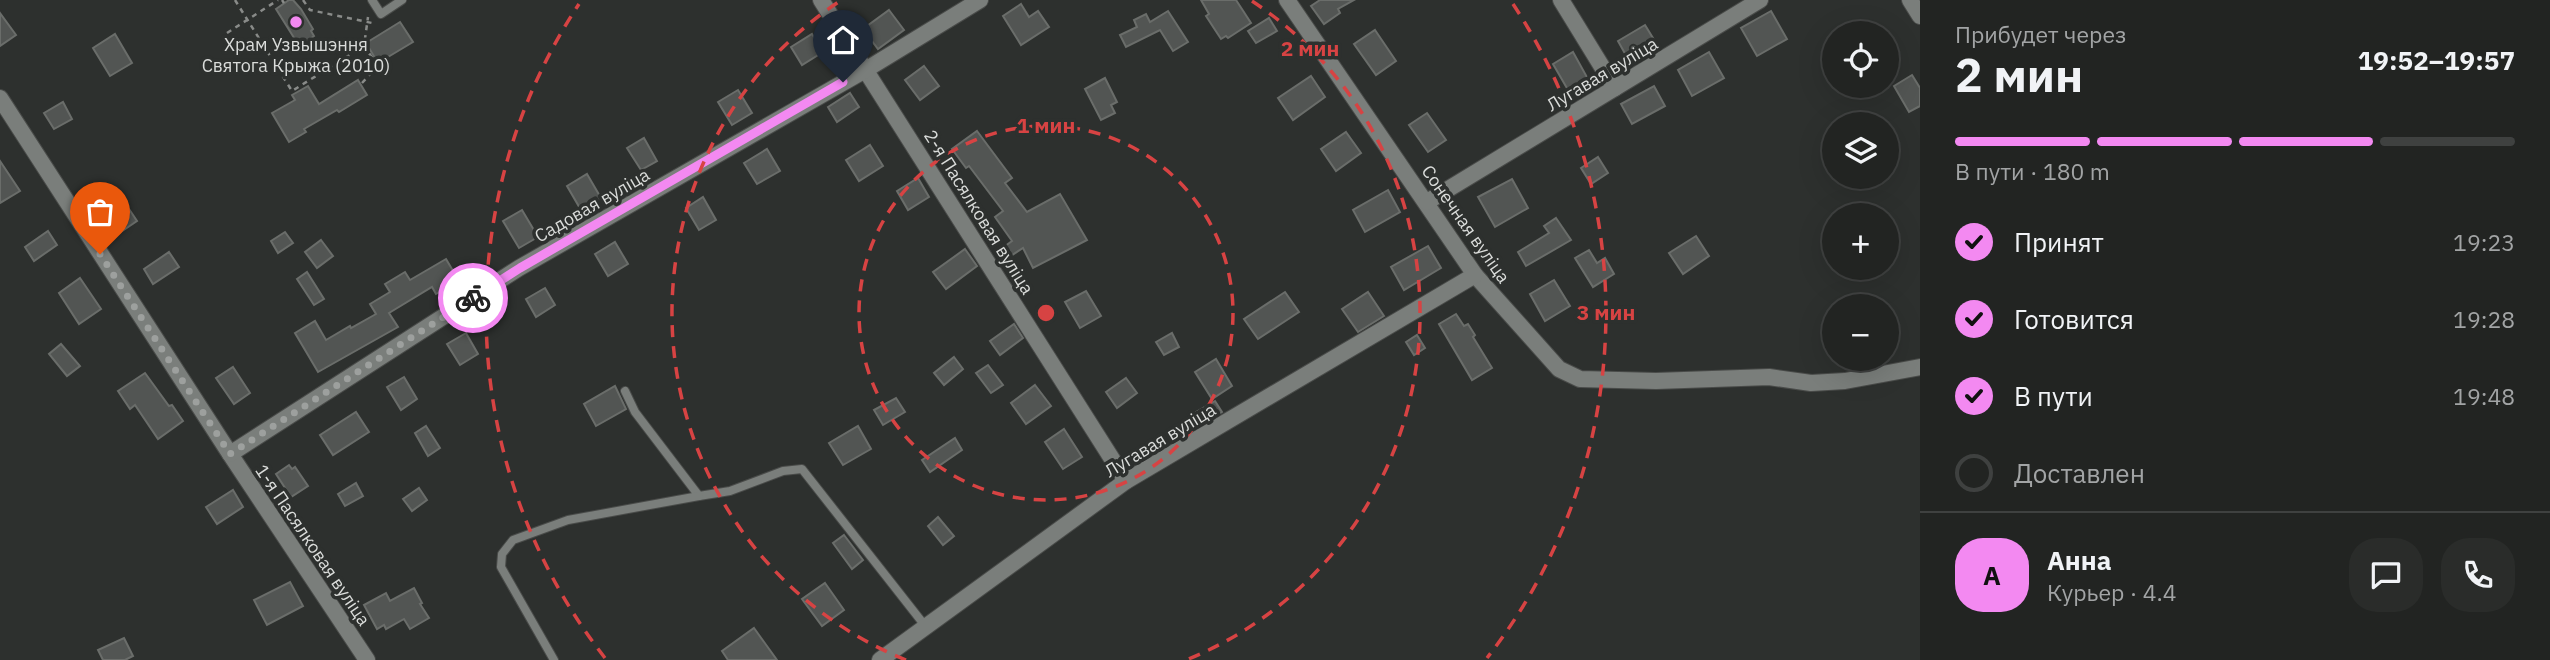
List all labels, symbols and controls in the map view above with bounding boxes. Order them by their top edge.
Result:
pin [813,10,873,82]
marker: Храм Узвышэння Святога Крыжа (2010) [288,14,304,30]
text: Прибудет через [1955,19,2127,49]
icon: home [824,21,862,59]
map controls [1822,21,1899,371]
button: locate [1822,21,1899,98]
street label: Лугавая вуліца [1542,32,1662,116]
place label: Храм Узвышэння Святога Крыжа (2010) [202,33,390,77]
text: 2 мин [1281,34,1339,62]
text: 19:52–19:57 [2358,43,2515,77]
text: 2 мин [1955,45,2083,105]
text: 1 мин [1017,111,1075,139]
button: layers [1822,112,1899,189]
street label: 2-я Пасялковая вуліца [919,126,1039,299]
text: В пути · 180 m [1955,156,2110,186]
street label: Сонечная вуліца [1417,160,1516,288]
street label: Садовая вуліца [530,163,654,247]
pin [70,182,130,254]
icon: bag [81,193,119,231]
button: + [1822,203,1899,280]
icon: check [1955,223,1993,261]
text: Принят [2014,225,2104,259]
text: 19:23 [2453,227,2515,257]
courier [438,263,508,333]
icon: bike [454,279,492,317]
button: − [1822,294,1899,371]
text: 3 мин [1577,298,1635,326]
icon: check [1955,300,1993,338]
centre of rings [1034,301,1058,325]
text: Готовится [2014,302,2134,336]
text: 19:28 [2453,304,2515,334]
icon: check [1955,377,1993,415]
text: В пути [2014,379,2093,413]
text: 19:48 [2453,381,2515,411]
street label: Лугавая вуліца [1100,398,1220,482]
text: Доставлен [2014,456,2145,490]
street label: 1-я Пасялковая вуліца [250,460,376,630]
button: chat [2349,538,2423,612]
button: phone [2441,538,2515,612]
text: Анна [2047,543,2111,577]
text: А [1983,558,2001,592]
text: Курьер · 4.4 [2047,577,2177,607]

